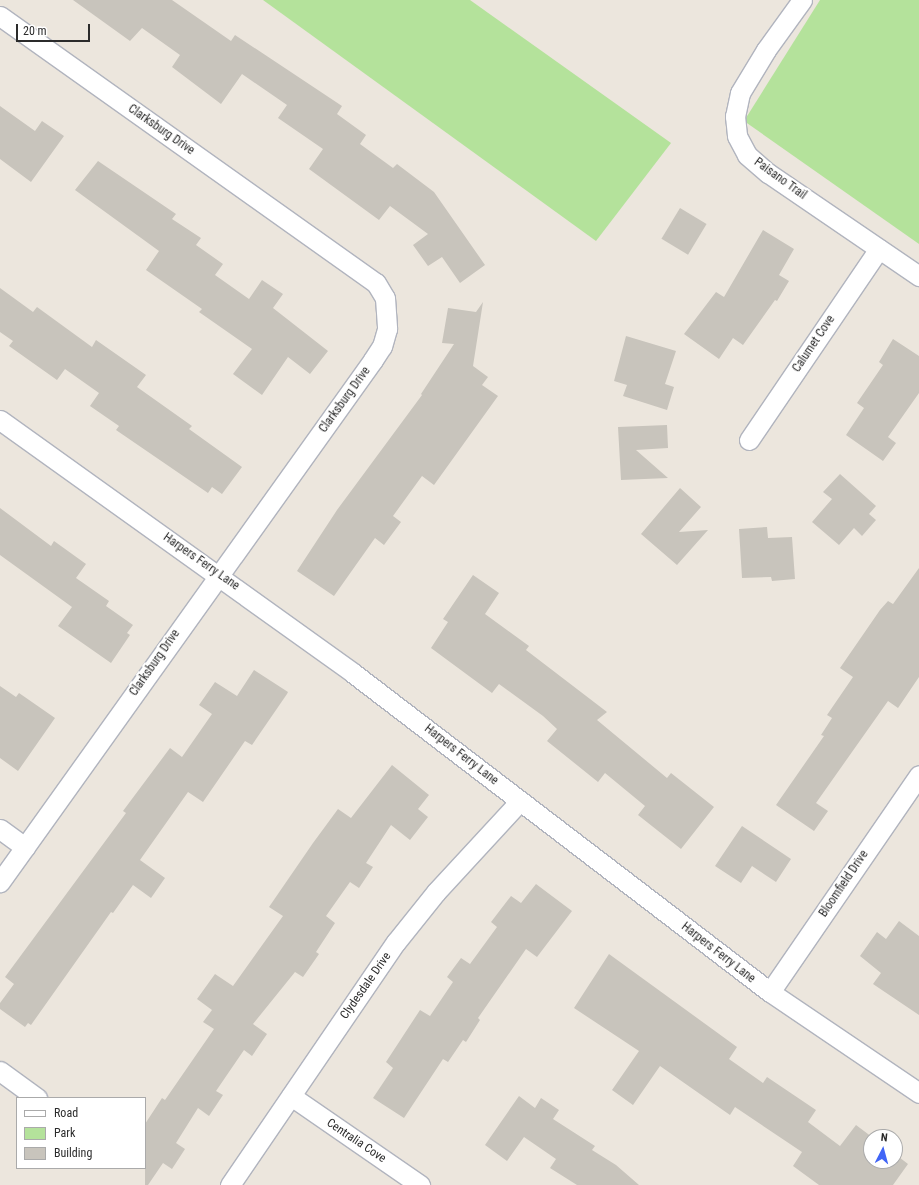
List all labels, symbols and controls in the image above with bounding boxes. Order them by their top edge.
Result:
scale bar [18,16,92,42]
text: 20 m [23,24,47,38]
street label: Clarksburg Drive [125,102,197,158]
street label: Paisano Trail [751,155,809,203]
street label: Calumet Cove [790,313,838,375]
street label: Clarksburg Drive [316,364,374,436]
street label: Harpers Ferry Lane [160,530,242,594]
street label: Clarksburg Drive [127,627,183,699]
street label: Harpers Ferry Lane [421,722,501,788]
street label: Bloomfield Drive [816,848,872,920]
street label: Harpers Ferry Lane [678,920,758,986]
street label: Clydesdale Drive [338,950,394,1022]
legend [16,1097,146,1169]
text: Road [54,1106,78,1120]
street label: Centralia Cove [324,1116,388,1166]
text: Park [54,1126,75,1140]
north arrow [863,1129,903,1169]
text: N [880,1131,888,1144]
text: Building [54,1146,92,1160]

